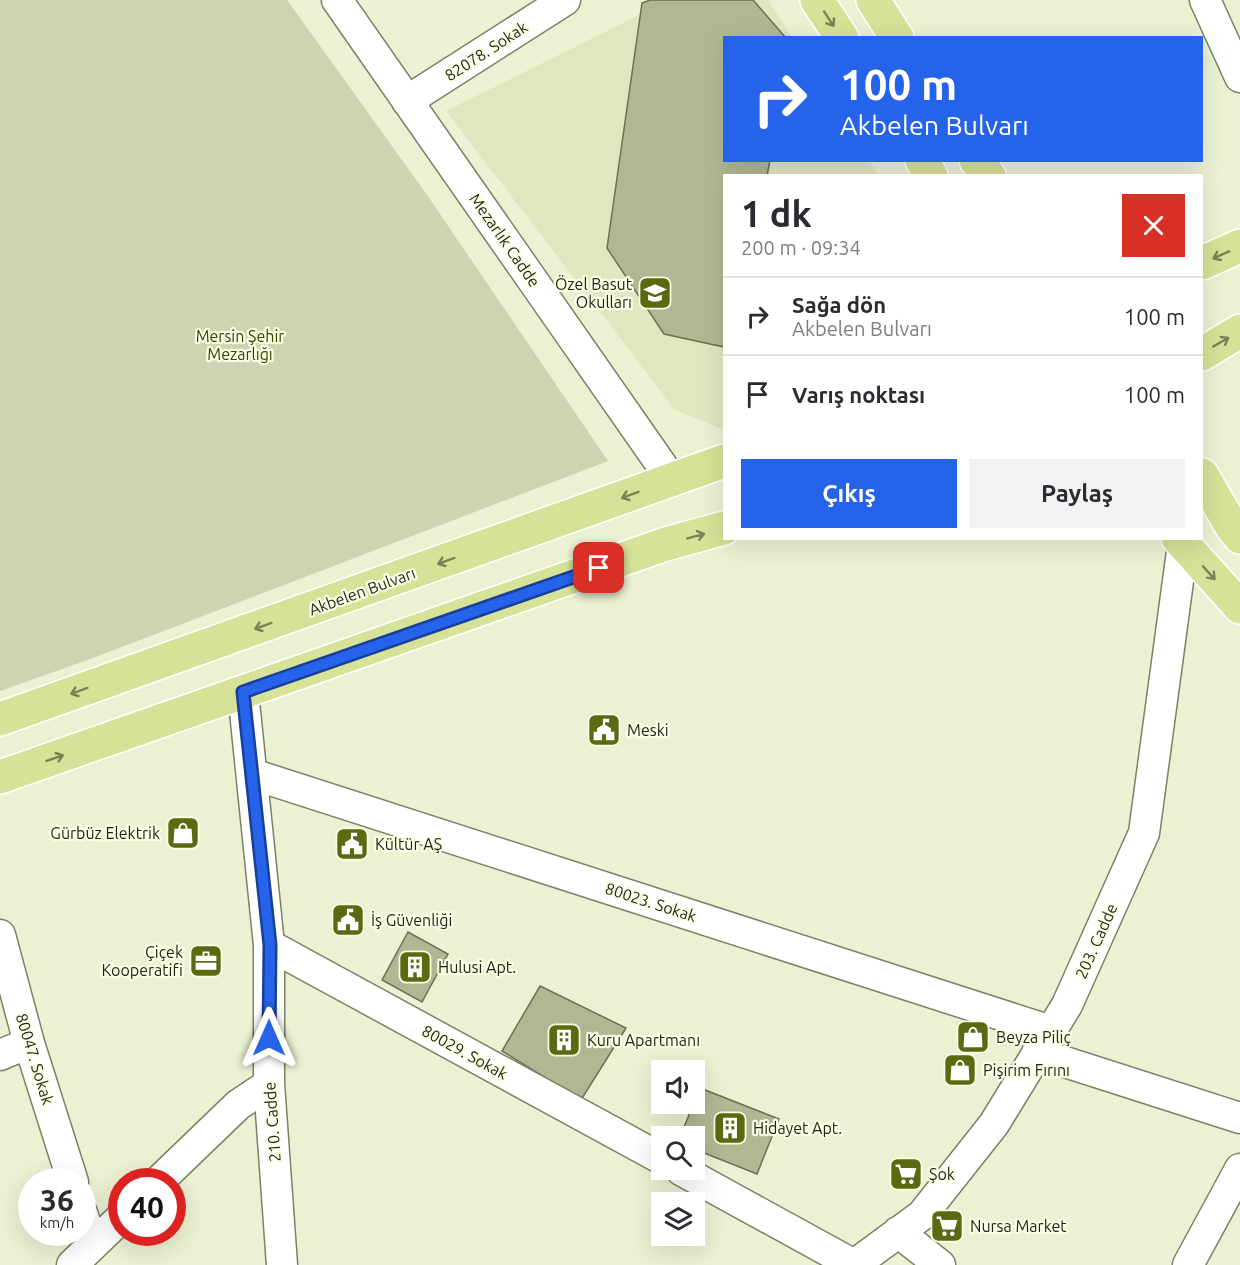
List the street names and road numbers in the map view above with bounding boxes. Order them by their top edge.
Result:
street label: 82078. Sokak [441,18,531,84]
street label: Mezarlık Cadde [466,190,544,290]
street label: Akbelen Bulvarı [306,563,418,619]
street label: 80023. Sokak [603,879,699,925]
street label: 203. Cadde [1071,901,1121,981]
street label: 80047. Sokak [13,1011,57,1107]
street label: 80029. Sokak [419,1021,511,1083]
street label: 210. Cadde [260,1081,284,1163]

